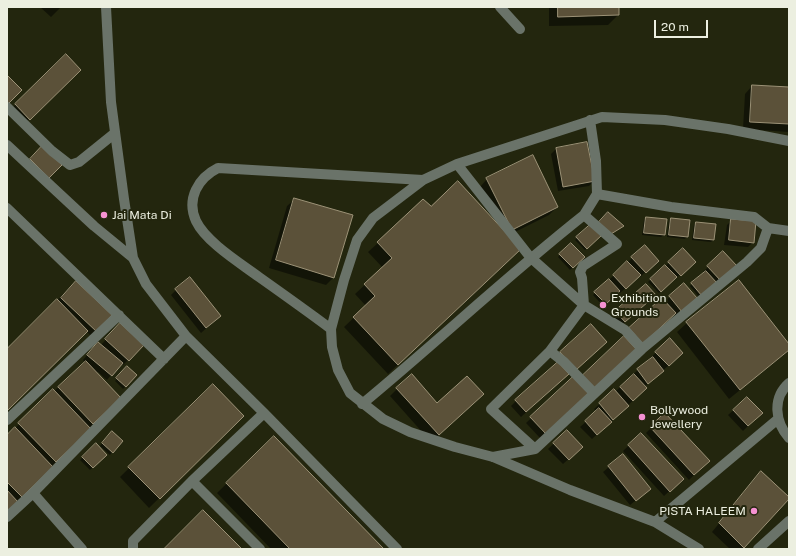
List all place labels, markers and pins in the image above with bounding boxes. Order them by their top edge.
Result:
place label: Jai Mata Di [112,208,172,222]
marker: Jai Mata Di [99,210,109,220]
place label: Exhibition Grounds [611,291,667,319]
marker: Exhibition Grounds [598,300,608,310]
place label: Bollywood Jewellery [650,403,708,431]
marker: Bollywood Jewellery [637,412,647,422]
place label: PISTA HALEEM [659,504,746,518]
marker: PISTA HALEEM [749,506,759,516]

